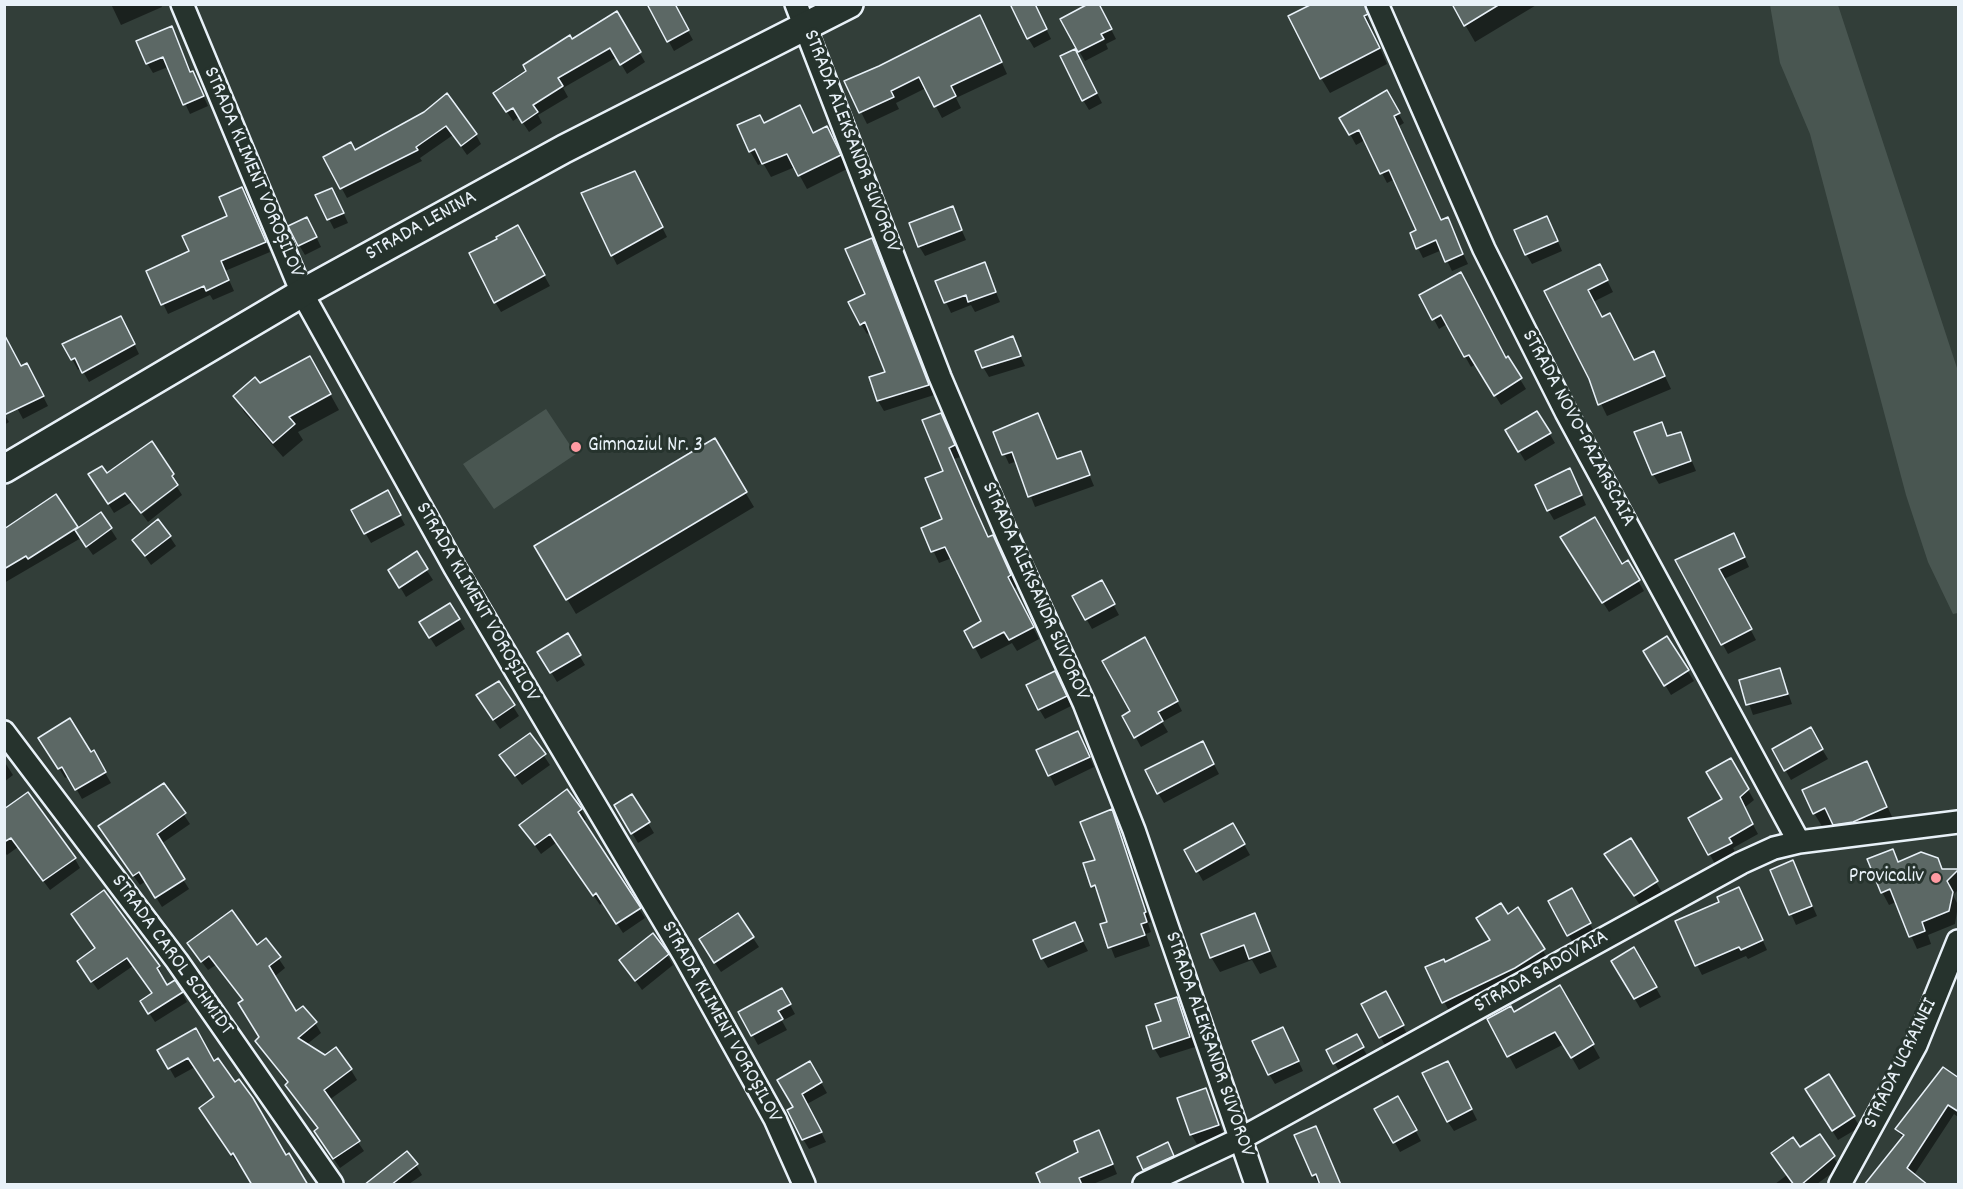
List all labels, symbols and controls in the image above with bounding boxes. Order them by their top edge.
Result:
street label: STRADA ALEKSANDR SUVOROV [796,27,904,257]
street label: STRADA KLIMENT VOROȘILOV [196,64,308,282]
street label: STRADA LENINA [362,186,482,268]
street label: STRADA NOVO-PAZARSCAIA [1514,326,1640,532]
place label: Gimnaziul Nr. 3 [588,434,703,460]
marker: Gimnaziul Nr. 3 [569,440,583,454]
street label: STRADA ALEKSANDR SUVOROV [974,479,1094,705]
street label: STRADA KLIMENT VOROȘILOV [408,498,544,708]
place label: Provicaliv [1849,865,1924,891]
street label: STRADA CAROL SCHMIDT [104,871,238,1041]
marker: Provicaliv [1929,871,1943,885]
street label: STRADA KLIMENT VOROȘILOV [654,918,786,1128]
street label: STRADA SADOVAIA [1470,926,1614,1020]
street label: STRADA ALEKSANDR SUVOROV [1158,929,1258,1161]
street label: STRADA UCRAINEI [1860,995,1944,1133]

